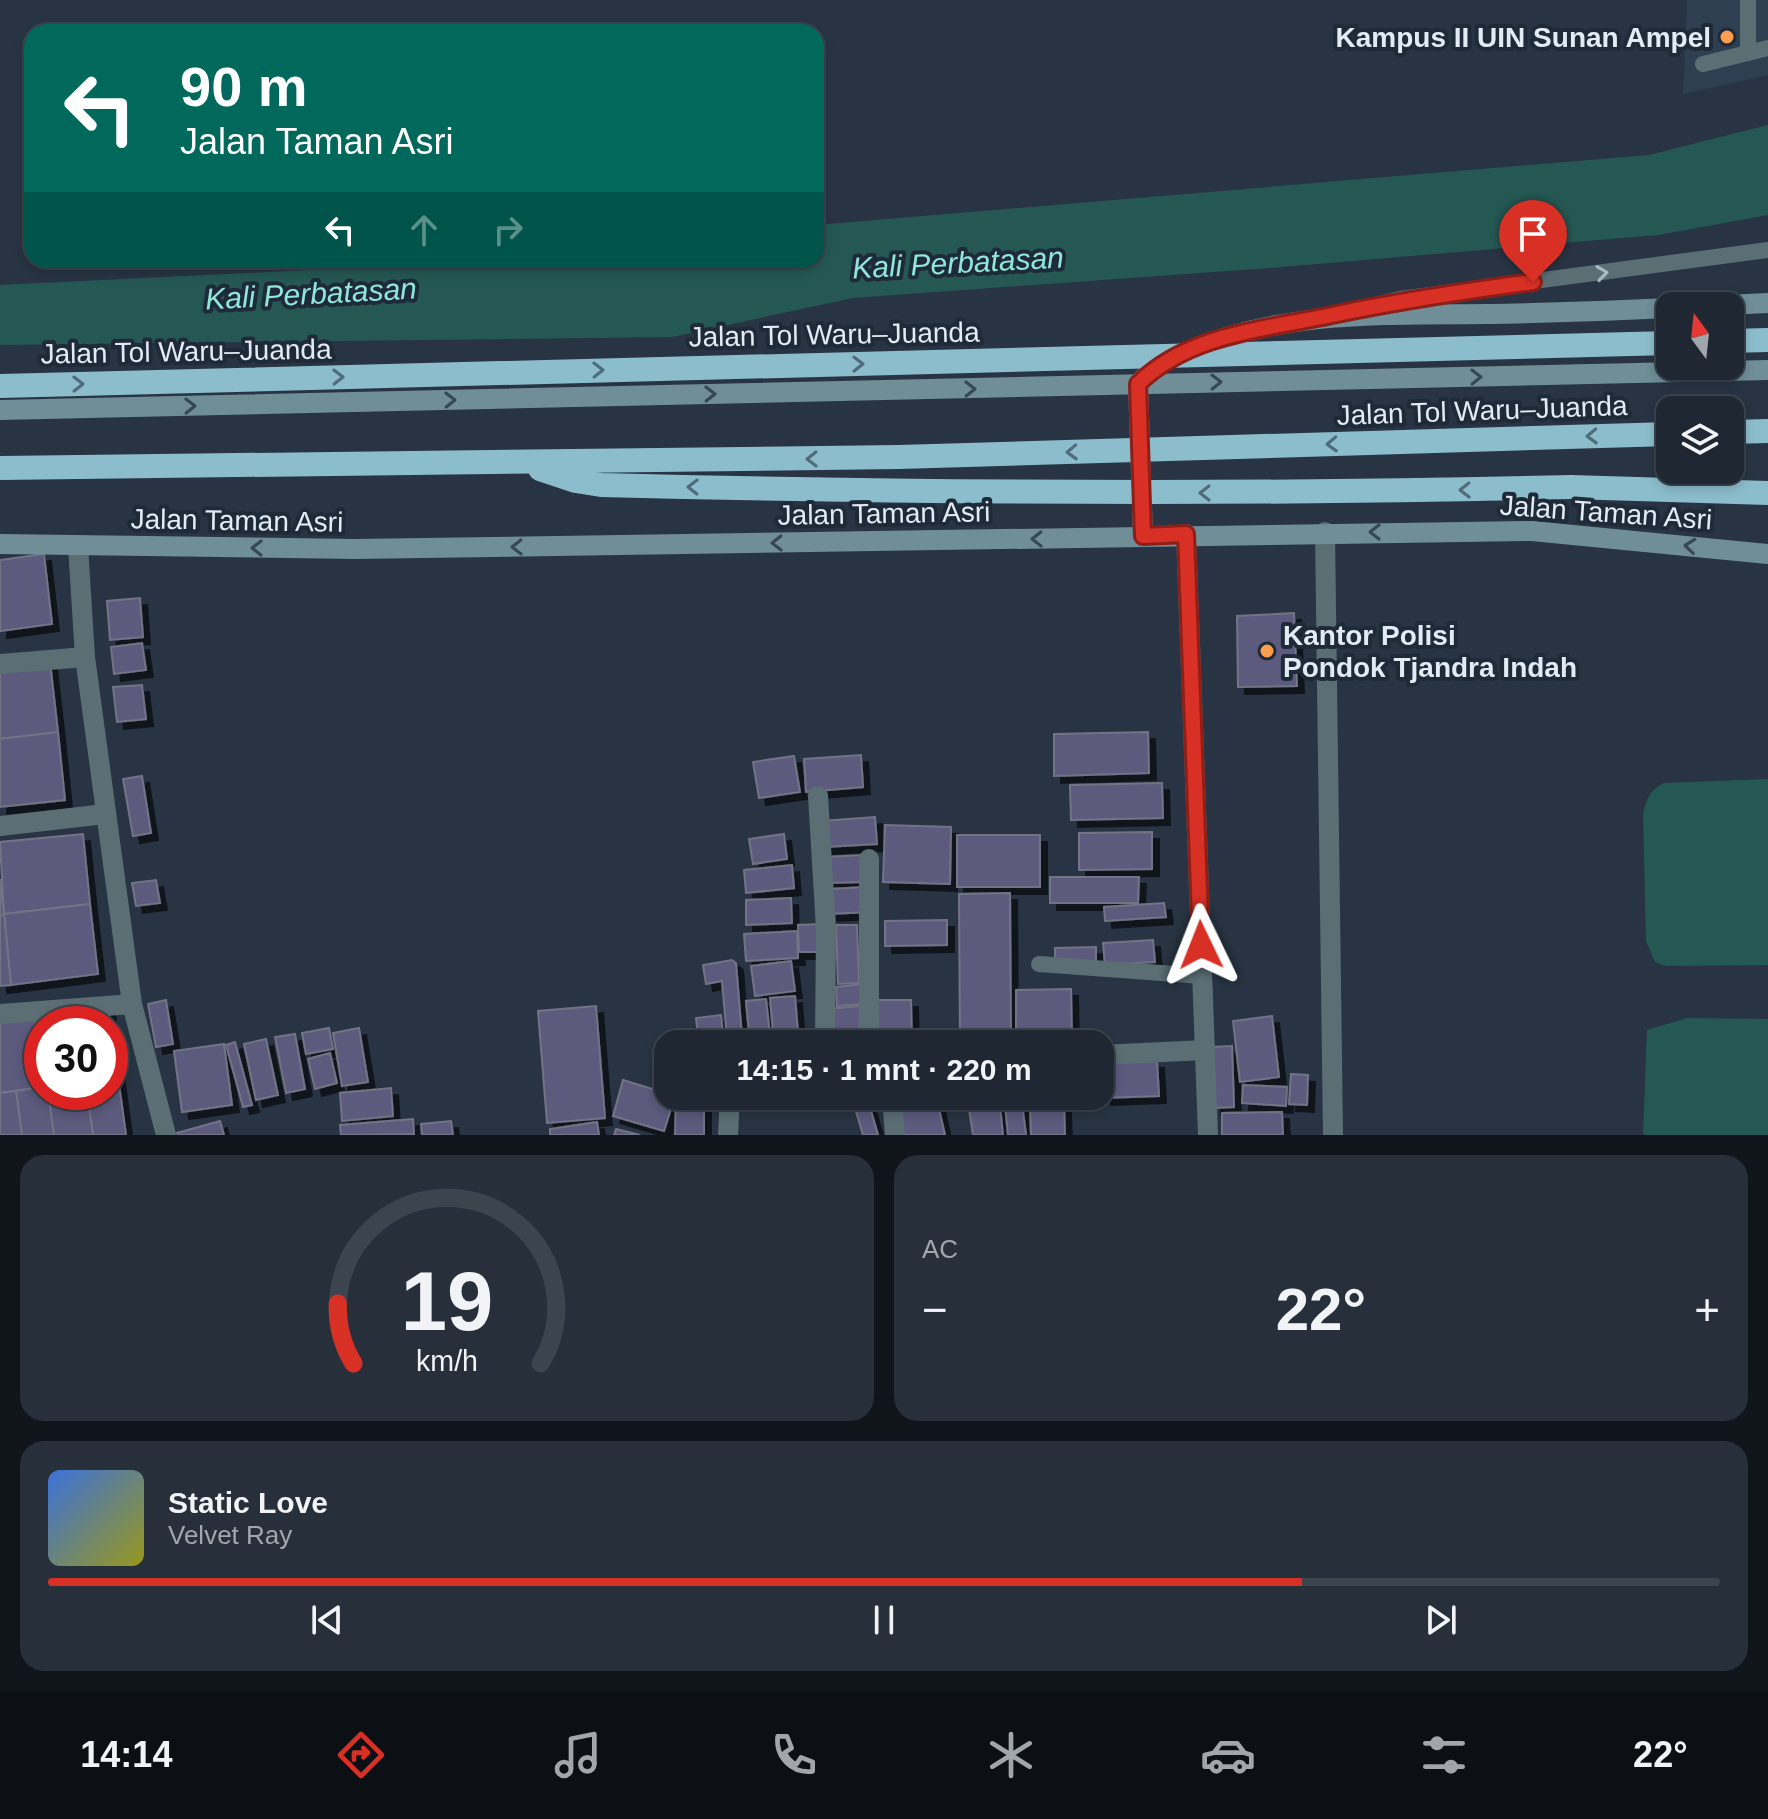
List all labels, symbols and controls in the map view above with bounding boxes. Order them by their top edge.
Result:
place label: Kampus II UIN Sunan Ampel [1336,22,1711,53]
marker: Kampus II UIN Sunan Ampel [1718,28,1736,46]
text: 90 m [180,55,308,118]
icon: left [48,56,152,160]
text: Jalan Taman Asri [180,121,453,162]
pin [1499,200,1567,282]
icon: left [318,208,362,252]
icon: ahead [402,208,446,252]
icon: right [486,208,530,252]
icon: arrive [1511,212,1555,256]
water label: Kali Perbatasan [851,240,1065,285]
one-way arrow [1595,265,1609,282]
water label: Kali Perbatasan [204,271,418,316]
north arrow [1656,292,1744,380]
map controls [1656,292,1744,484]
street label: Jalan Tol Waru–Juanda [688,316,980,353]
street label: Jalan Tol Waru–Juanda [40,333,332,370]
one-way arrow [852,355,865,372]
one-way arrow [592,362,605,379]
one-way arrow [332,368,345,386]
one-way arrow [1470,368,1483,385]
one-way arrow [1210,373,1223,391]
one-way arrow [72,375,85,392]
one-way arrow [964,380,977,398]
one-way arrow [704,386,717,403]
street label: Jalan Tol Waru–Juanda [1336,390,1628,431]
one-way arrow [444,391,457,409]
button: layers [1656,396,1744,484]
one-way arrow [184,397,197,414]
one-way arrow [1585,428,1598,445]
one-way arrow [1325,436,1338,453]
one-way arrow [1065,444,1078,461]
one-way arrow [805,450,818,468]
one-way arrow [686,479,699,496]
one-way arrow [1458,481,1471,498]
one-way arrow [1198,484,1211,502]
street label: Jalan Taman Asri [1499,490,1713,535]
street label: Jalan Taman Asri [777,496,991,531]
street label: Jalan Taman Asri [130,503,344,538]
one-way arrow [1368,523,1381,541]
one-way arrow [1030,530,1043,548]
one-way arrow [770,534,783,552]
one-way arrow [510,538,523,556]
one-way arrow [1683,538,1696,555]
one-way arrow [250,539,263,557]
place label: Kantor Polisi Pondok Tjandra Indah [1283,620,1577,683]
marker: Kantor Polisi Pondok Tjandra Indah [1258,642,1276,660]
position arrow [1159,903,1243,987]
speed limit sign: 30 [24,1006,128,1110]
text: 14:15 · 1 mnt · 220 m [736,1053,1032,1086]
text: AC [922,1234,958,1264]
text: 19 [401,1255,493,1348]
text: 22° [1276,1276,1366,1343]
text: − [922,1285,948,1334]
text: + [1694,1285,1720,1334]
text: km/h [416,1345,478,1377]
text: Static Love [168,1486,328,1519]
text: Velvet Ray [168,1520,292,1550]
icon: previous [305,1598,349,1642]
icon: pause [862,1598,906,1642]
icon: next [1419,1598,1463,1642]
icon: directions [333,1727,389,1783]
icon: music [550,1727,606,1783]
icon: phone [766,1727,822,1783]
icon: climate [983,1727,1039,1783]
icon: car [1200,1727,1256,1783]
icon: filters [1416,1727,1472,1783]
text: 14:14 [80,1734,172,1775]
text: 22° [1633,1734,1688,1775]

